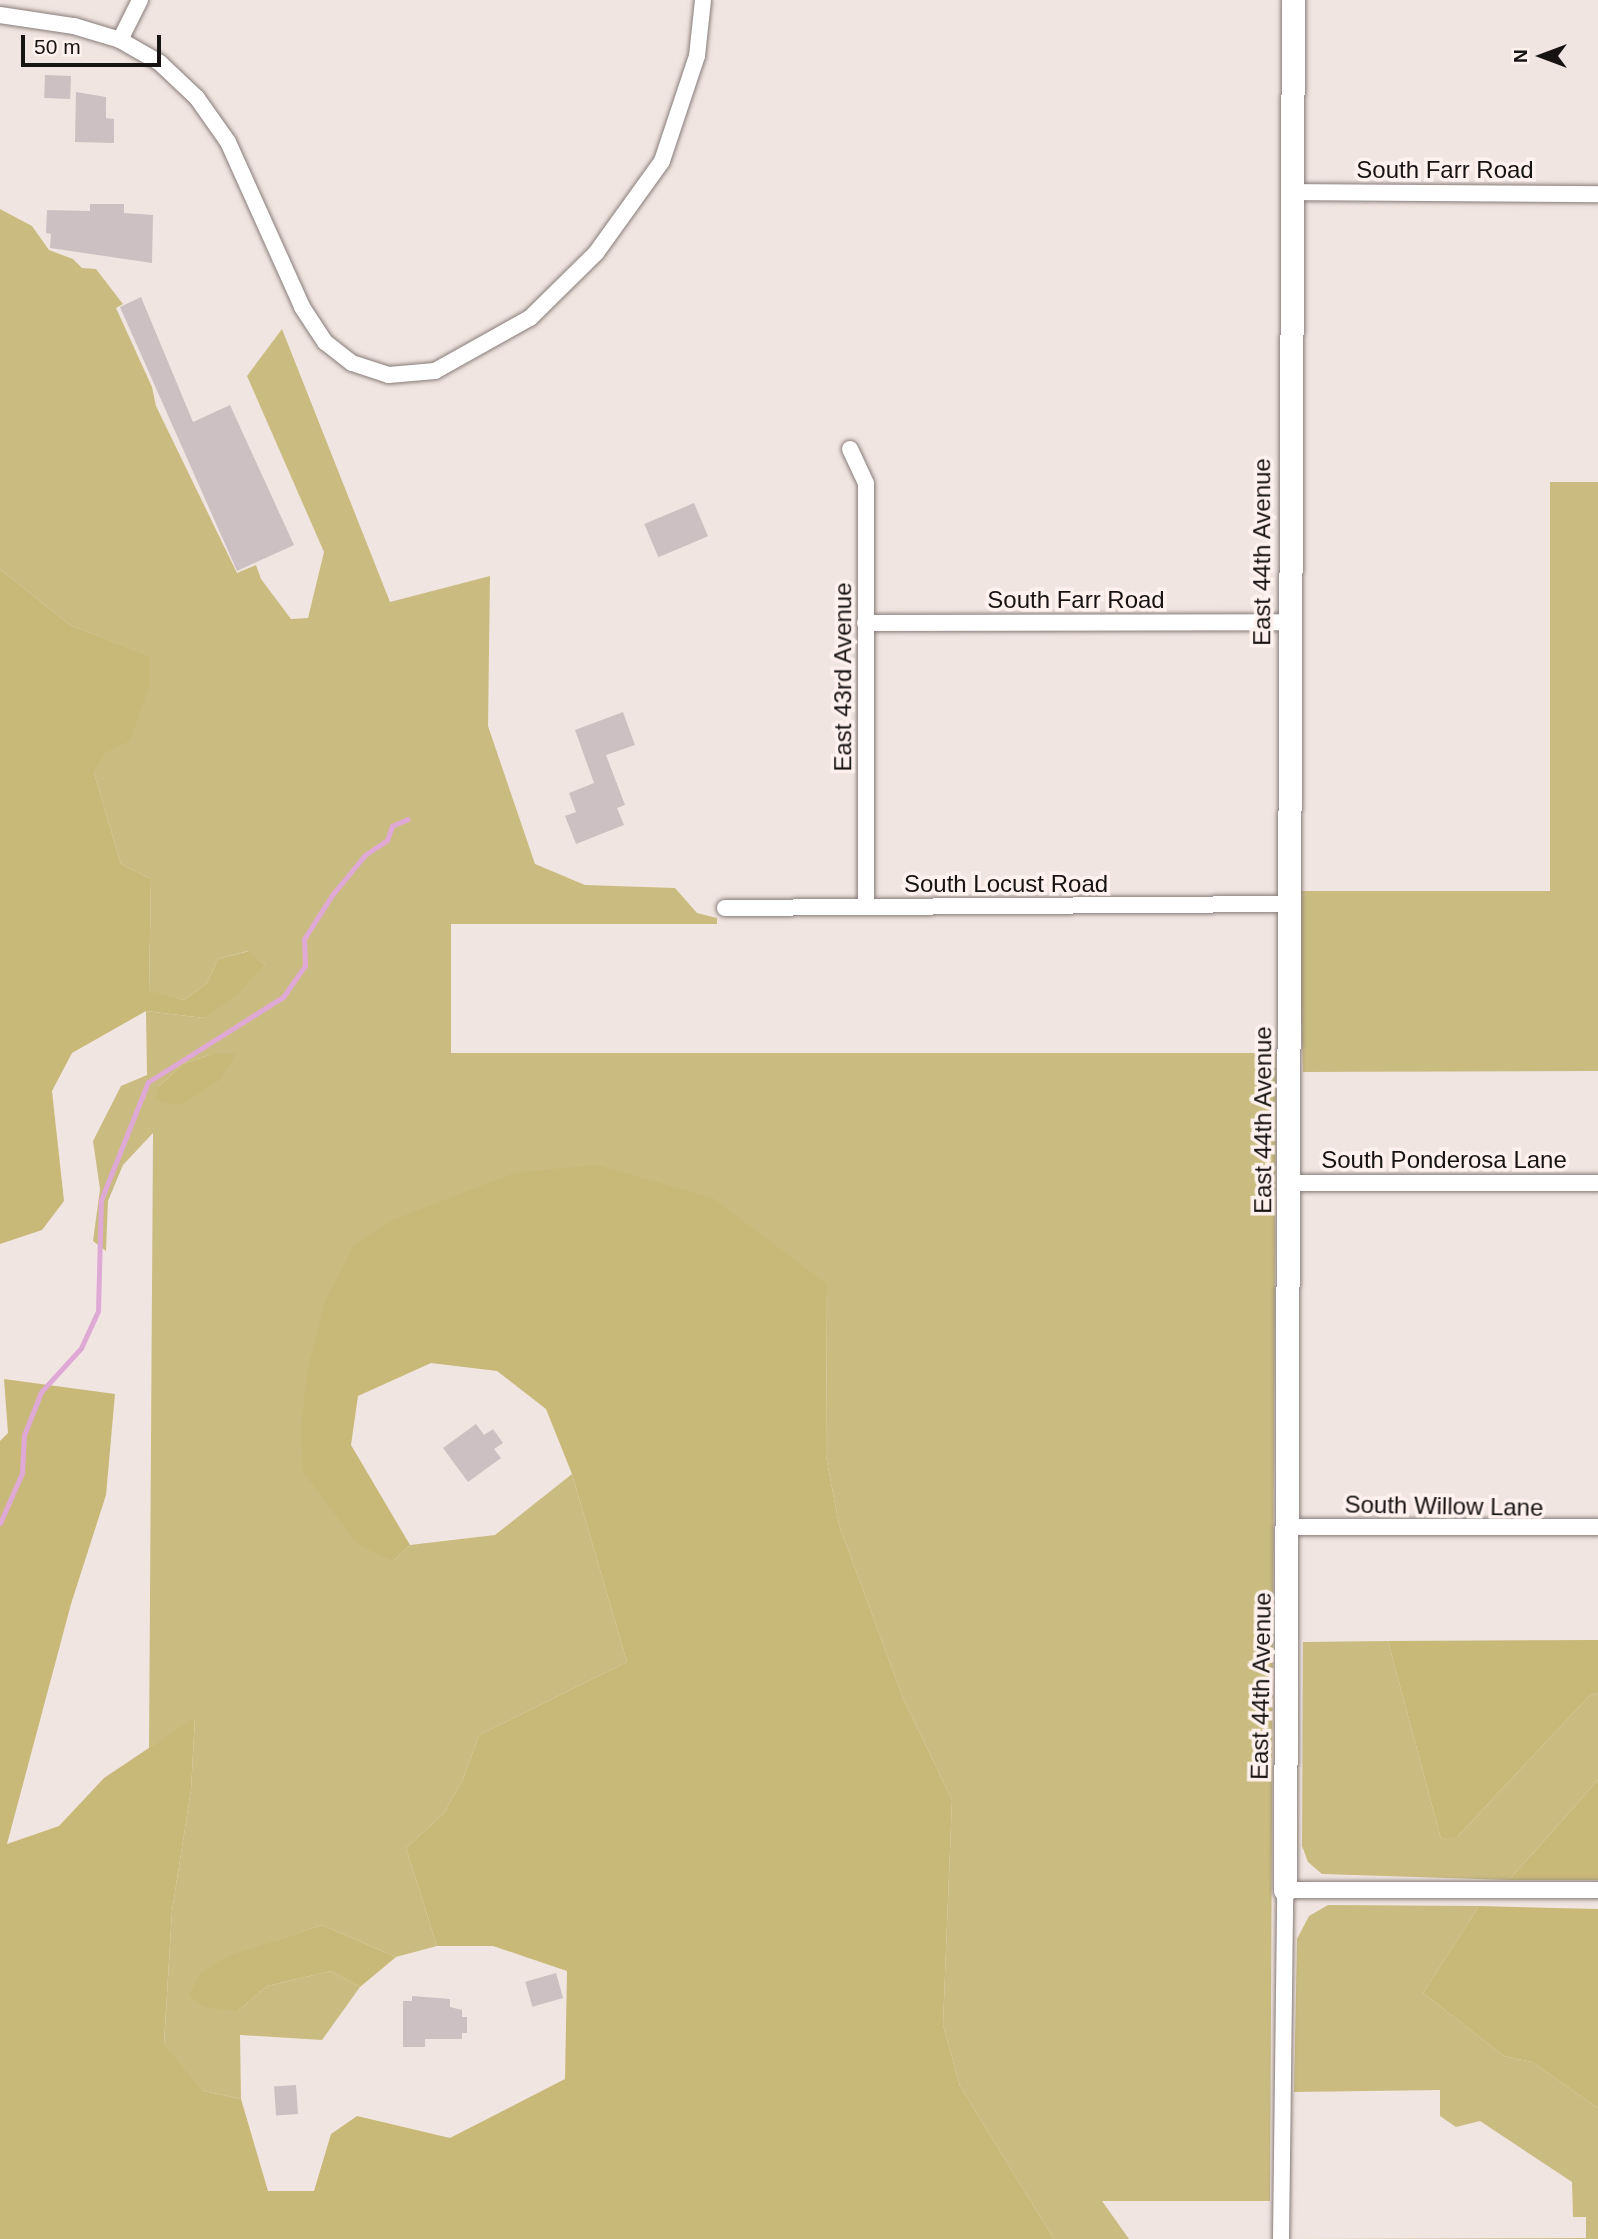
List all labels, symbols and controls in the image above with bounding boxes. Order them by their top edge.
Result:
scale bar [24,21,164,65]
north arrow [1507,21,1577,91]
text: 50 m [34,35,81,58]
text: N [1510,49,1531,63]
street label: South Farr Road [1356,156,1534,184]
street label: East 44th Avenue [1248,457,1276,647]
street label: East 43rd Avenue [829,582,857,772]
street label: South Farr Road [987,586,1165,614]
street label: South Locust Road [904,870,1108,898]
street label: East 44th Avenue [1249,1025,1277,1215]
street label: South Ponderosa Lane [1321,1146,1567,1174]
street label: South Willow Lane [1344,1490,1544,1522]
street label: East 44th Avenue [1245,1591,1277,1781]

